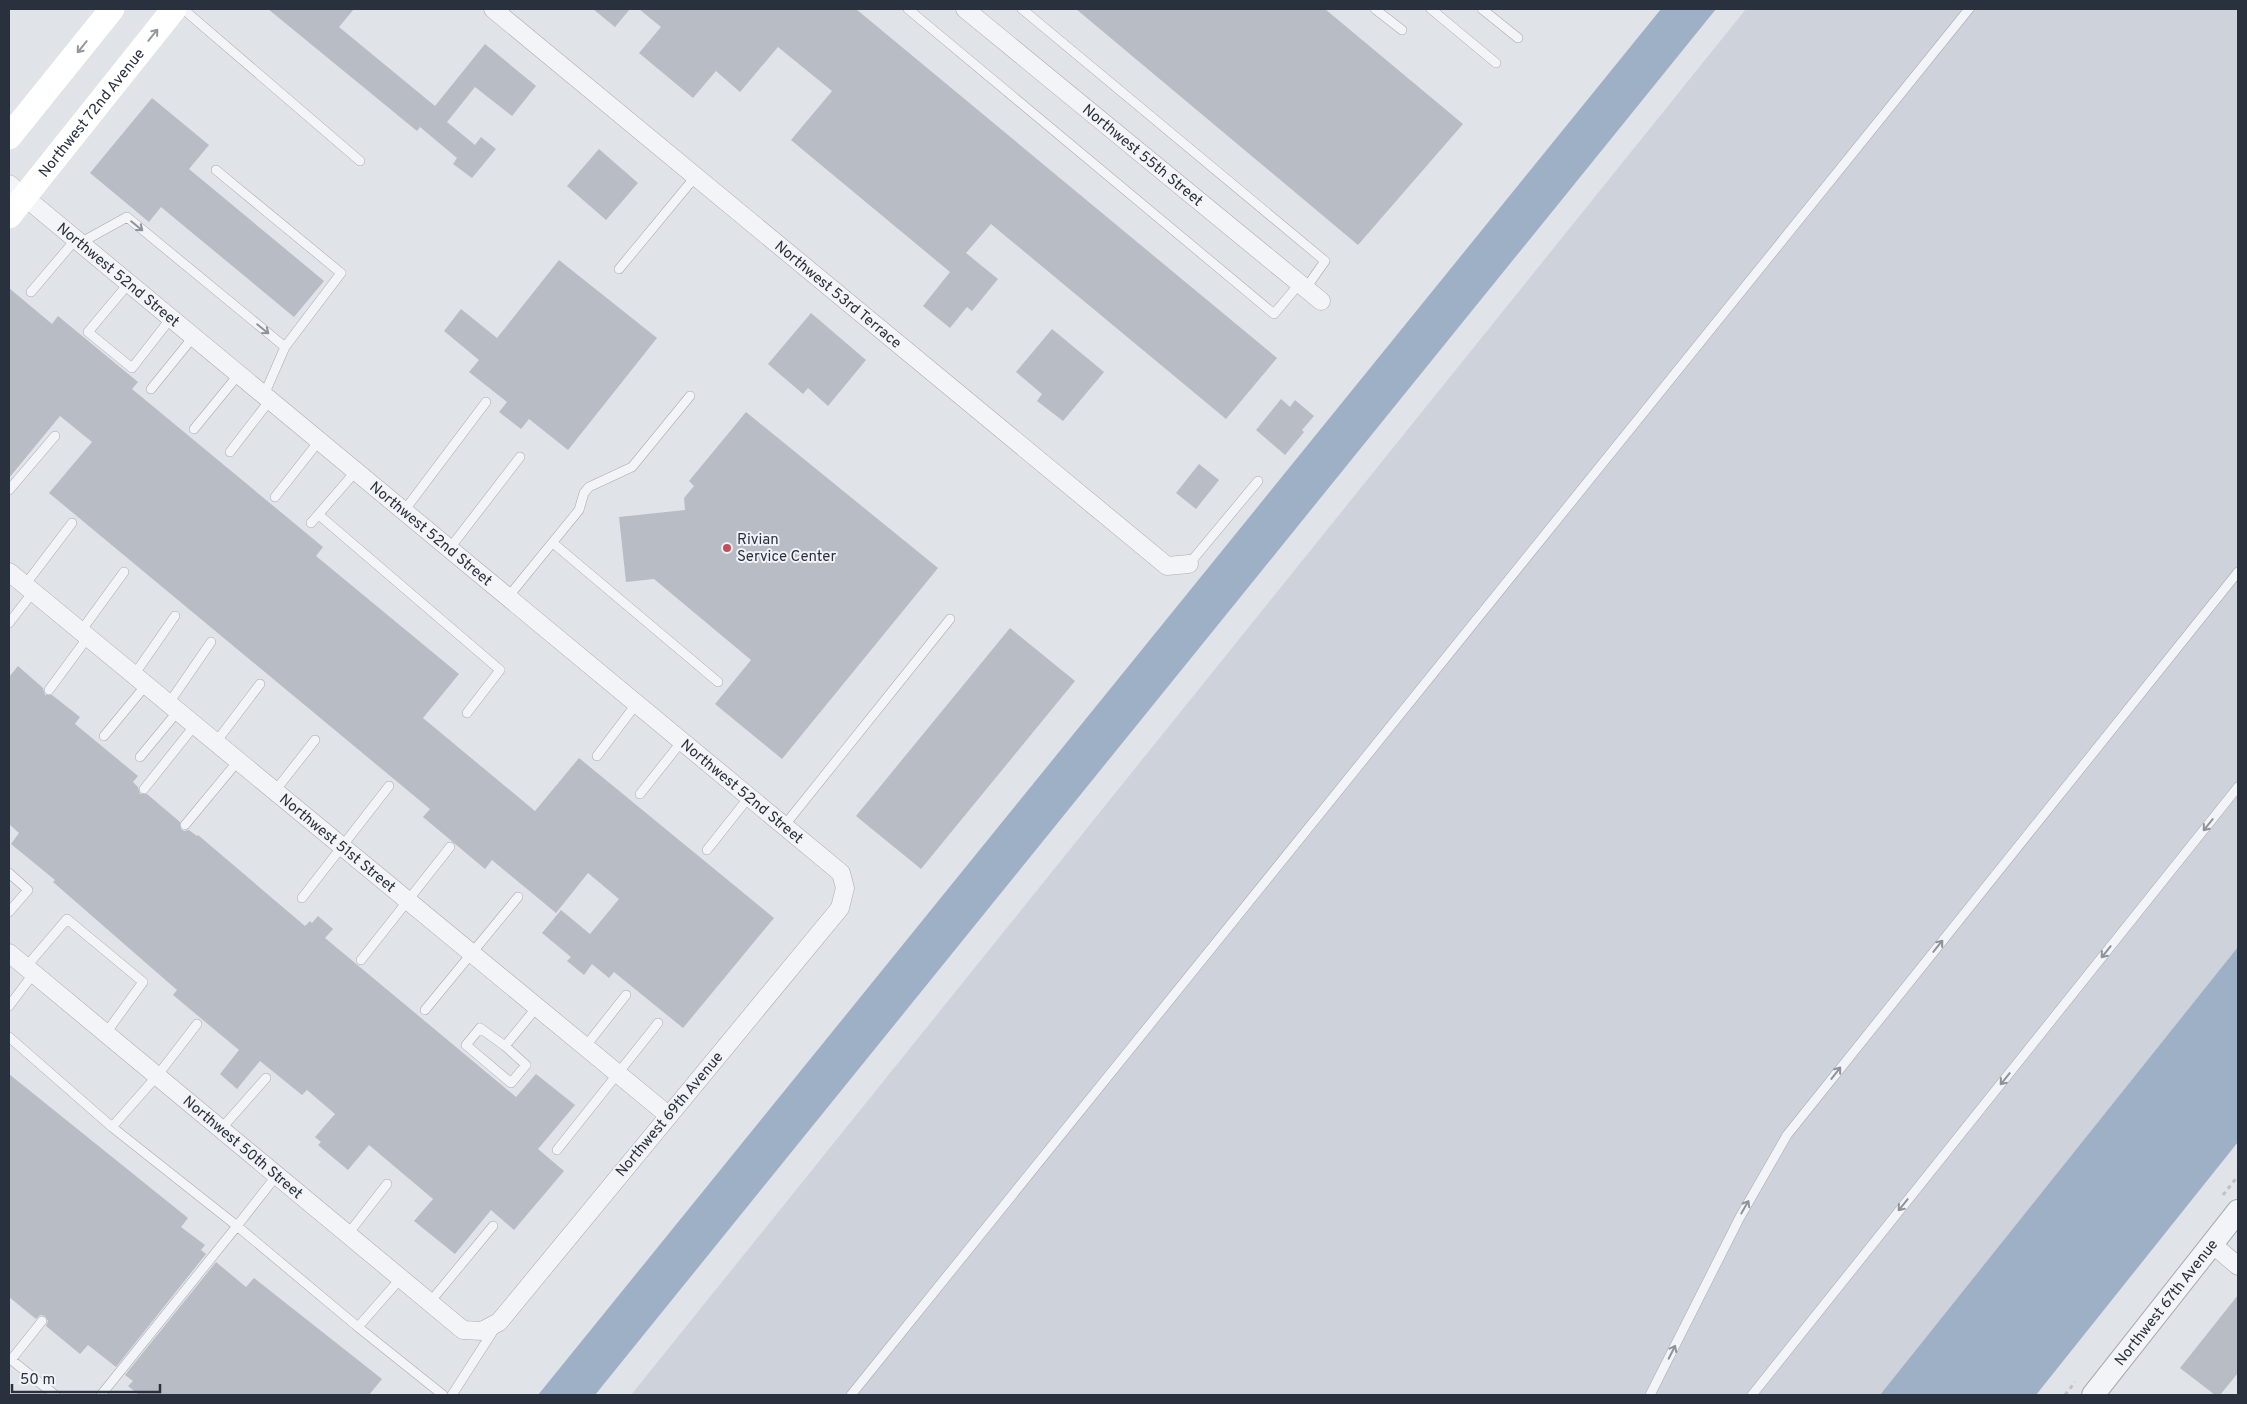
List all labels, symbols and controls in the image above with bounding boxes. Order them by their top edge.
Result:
one-way arrow [147,29,158,42]
one-way arrow [76,40,87,53]
street label: Northwest 72nd Avenue [35,45,150,182]
street label: Northwest 55th Street [1078,101,1206,211]
street label: Northwest 52nd Street [52,219,183,332]
one-way arrow [130,220,143,231]
street label: Northwest 53rd Terrace [770,237,905,354]
one-way arrow [256,324,269,335]
street label: Northwest 52nd Street [365,478,495,591]
place label: Rivian Service Center [737,531,837,567]
marker: Rivian Service Center [721,542,733,554]
street label: Northwest 52nd Street [676,736,807,849]
street label: Northwest 51st Street [275,791,399,898]
one-way arrow [2202,818,2213,831]
one-way arrow [1932,940,1943,953]
one-way arrow [2101,945,2112,958]
street label: Northwest 69th Avenue [612,1049,728,1181]
one-way arrow [1831,1067,1842,1080]
one-way arrow [1999,1072,2010,1085]
street label: Northwest 50th Street [178,1092,306,1204]
one-way arrow [1898,1199,1909,1212]
one-way arrow [1741,1200,1751,1214]
street label: Northwest 67th Avenue [2111,1236,2223,1371]
one-way arrow [1668,1345,1677,1360]
scale bar [12,1362,160,1394]
text: 50 m [20,1371,55,1390]

